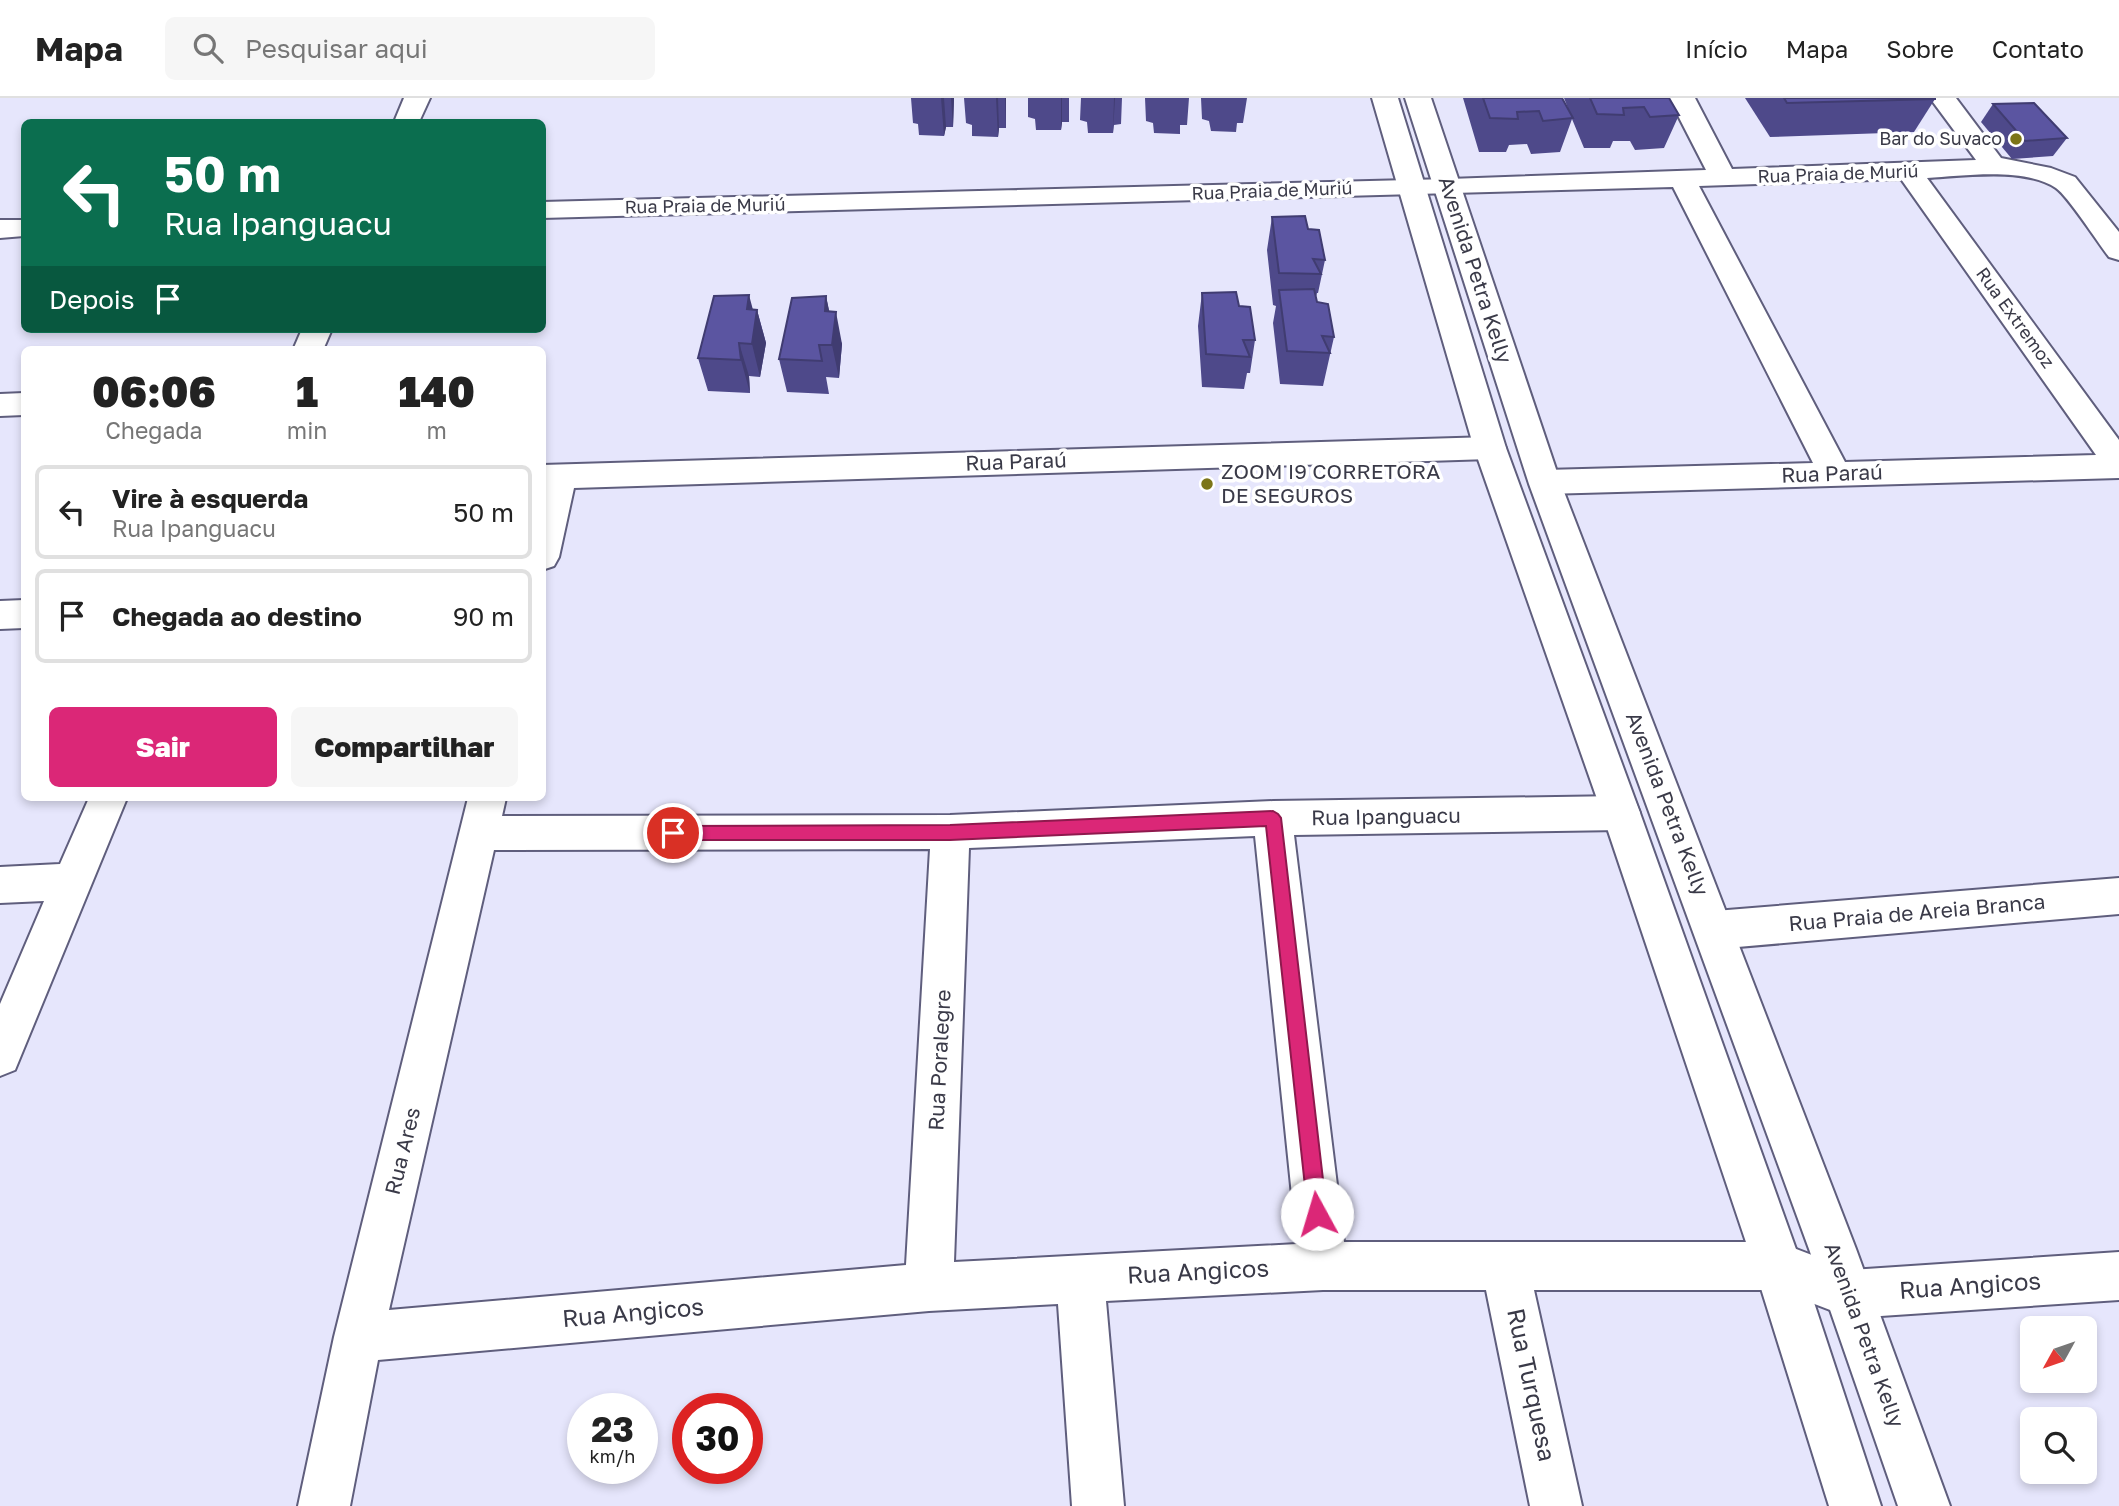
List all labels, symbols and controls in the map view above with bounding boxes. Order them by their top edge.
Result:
search box [165,17,655,80]
text: Mapa [35,29,123,68]
icon: search [189,29,227,67]
text: Pesquisar aqui [245,33,428,64]
text: Início [1685,34,1748,63]
text: Mapa [1786,34,1848,63]
text: Sobre [1886,34,1954,63]
text: Contato [1992,34,2084,63]
place label: Bar do Suvaco [1879,127,2002,149]
marker: Bar do Suvaco [2008,131,2024,147]
text: 50 m [164,144,281,203]
icon: left [49,147,140,238]
street label: Rua Praia de Muriú [1757,159,1919,187]
street label: Avenida Petra Kelly [1433,173,1519,367]
street label: Rua Praia de Muriú [1191,176,1353,204]
street label: Rua Praia de Muriú [624,193,786,217]
text: Rua Ipanguacu [164,204,392,242]
street label: Rua Extremoz [1972,263,2060,372]
icon: arrive [149,280,187,318]
text: Depois [49,284,135,315]
text: 06:06 [92,366,216,416]
text: 1 [296,366,318,416]
text: 140 [398,366,475,416]
text: Chegada [105,416,203,444]
text: min [287,416,327,444]
text: m [427,416,447,444]
street label: Rua Paraú [965,446,1067,476]
place label: ZOOM I9 CORRETORA DE SEGUROS [1221,458,1440,508]
street label: Rua Paraú [1781,458,1883,488]
marker: ZOOM I9 CORRETORA DE SEGUROS [1199,476,1215,492]
text: Vire à esquerda [112,483,308,514]
icon: left [53,493,91,531]
text: 50 m [453,497,514,528]
text: Rua Ipanguacu [112,514,276,542]
icon: arrive [53,597,91,635]
text: Chegada ao destino [112,601,362,632]
text: 90 m [453,601,514,632]
button: Sair [49,707,277,787]
button: Compartilhar [291,707,518,787]
street label: Avenida Petra Kelly [1621,708,1715,900]
street label: Rua Ipanguacu [1311,802,1461,830]
pin [643,803,703,863]
icon: arrive [654,814,692,852]
street label: Rua Praia de Areia Branca [1788,888,2046,936]
street label: Rua Poralegre [922,989,956,1131]
street label: Rua Ares [379,1104,425,1197]
position arrow [1280,1177,1354,1251]
street label: Avenida Petra Kelly [1819,1239,1911,1431]
street label: Rua Angicos [1126,1252,1270,1289]
street label: Rua Angicos [1898,1265,2042,1304]
street label: Rua Angicos [561,1291,705,1332]
street label: Rua Turquesa [1502,1305,1563,1464]
north arrow [2020,1316,2096,1393]
map controls [2020,1316,2097,1484]
speed limit sign: 30 [672,1393,763,1484]
button: search [2020,1407,2097,1484]
text: 23 [591,1408,634,1450]
text: km/h [590,1445,635,1467]

